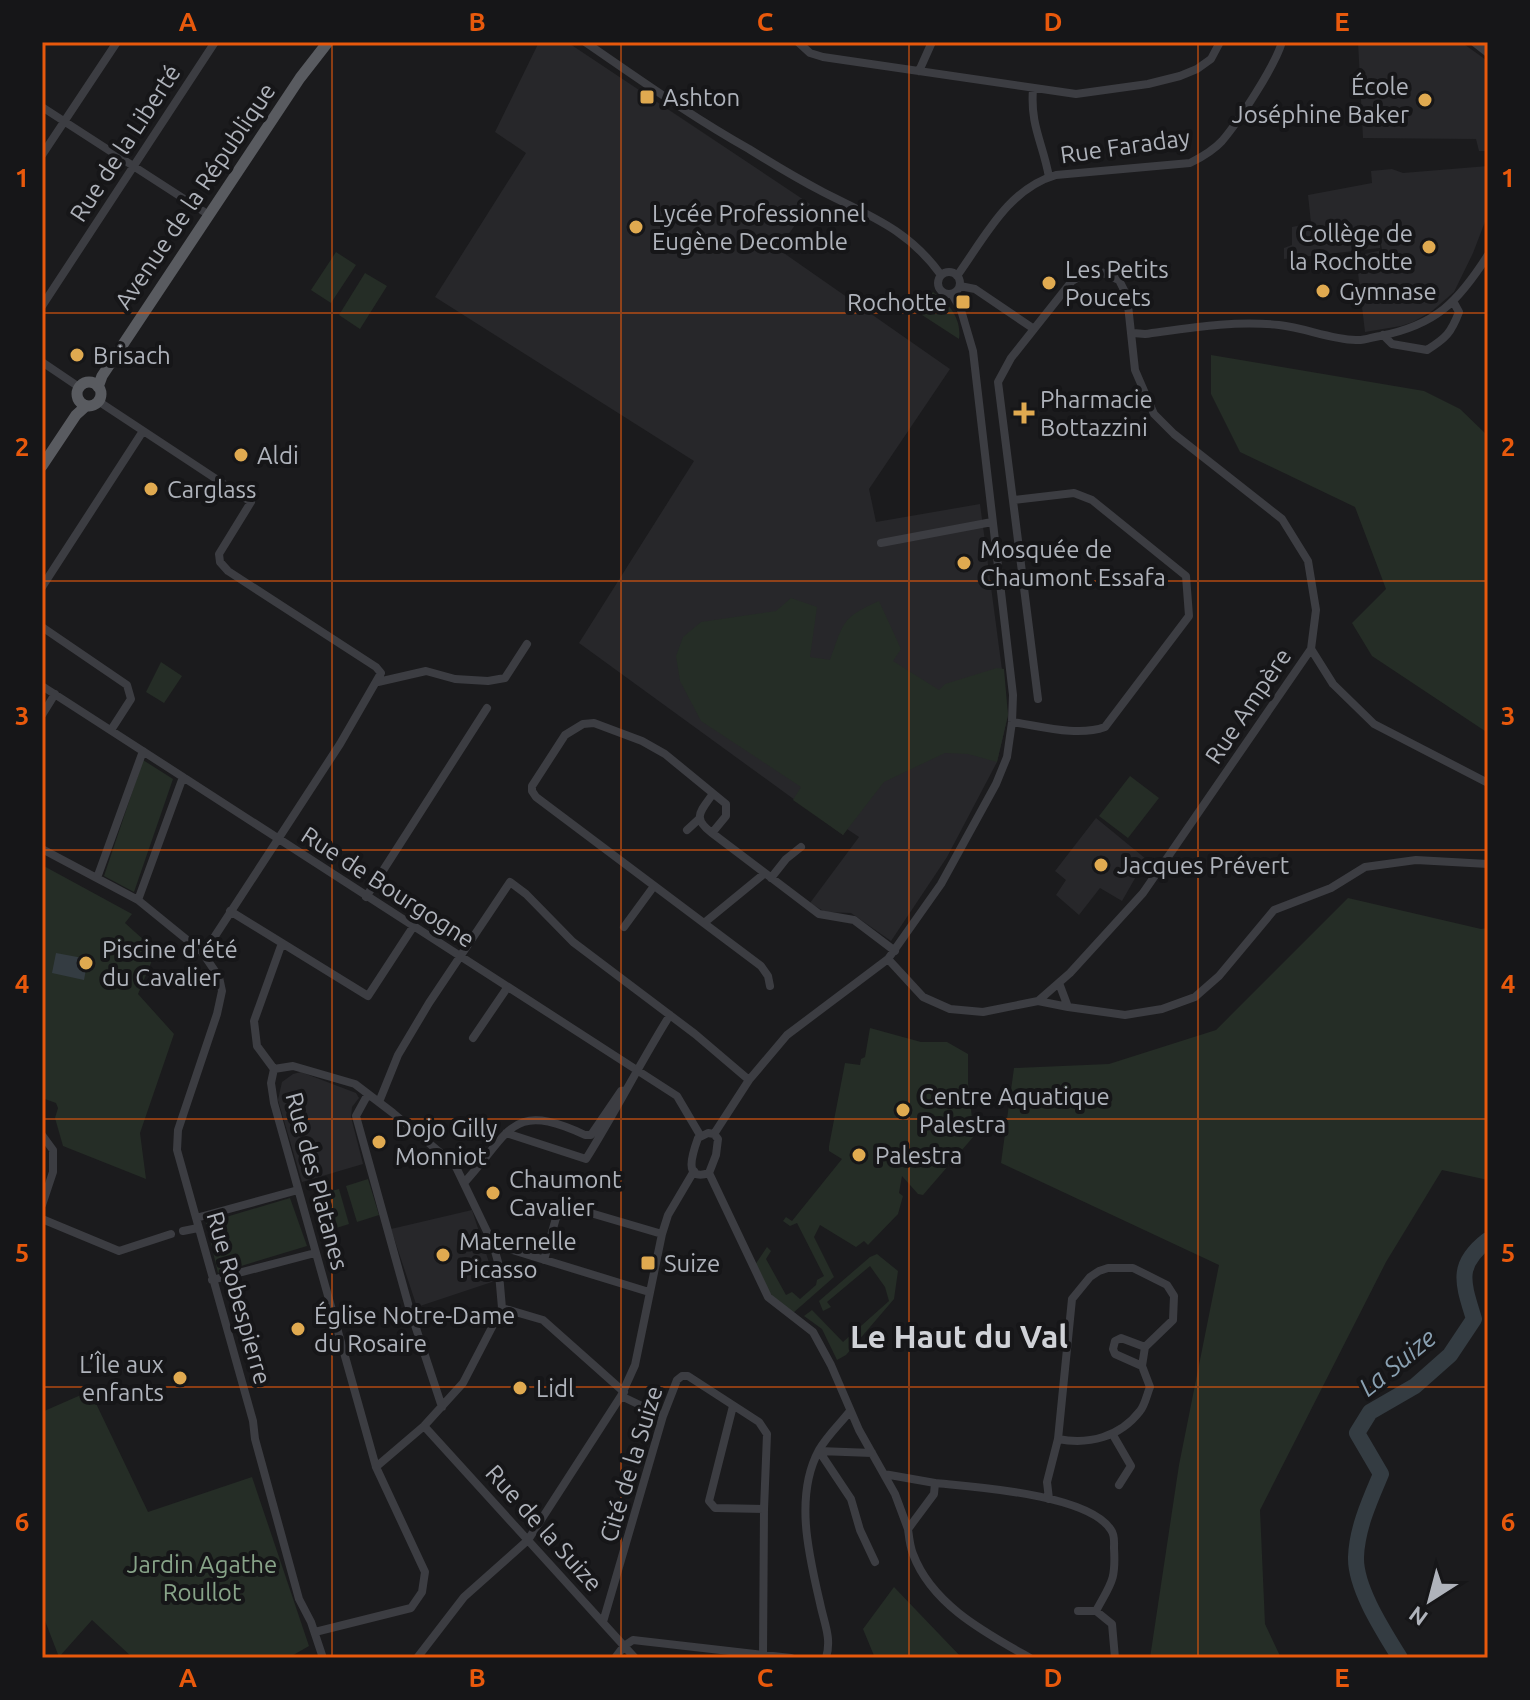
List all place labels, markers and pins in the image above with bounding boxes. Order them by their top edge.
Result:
place label: École Joséphine Baker [1232,72,1409,128]
place label: Ashton [663,84,740,111]
marker: Ashton [638,88,656,106]
marker: École Joséphine Baker [1416,91,1434,109]
place label: Lycée Professionnel Eugène Decomble [652,200,866,255]
marker: Lycée Professionnel Eugène Decomble [627,218,645,236]
place label: Collège de la Rochotte [1289,220,1413,275]
marker: Collège de la Rochotte [1420,238,1438,256]
place label: Les Petits Poucets [1065,256,1169,311]
marker: Les Petits Poucets [1040,274,1058,292]
place label: Gymnase [1339,278,1437,305]
marker: Gymnase [1314,282,1332,300]
place label: Rochotte [847,289,947,316]
marker: Rochotte [954,293,972,311]
place label: Brisach [93,342,171,369]
marker: Brisach [68,346,86,364]
place label: Pharmacie Bottazzini [1040,386,1153,441]
marker: Pharmacie Bottazzini [1015,404,1033,422]
place label: Aldi [257,442,299,469]
marker: Aldi [232,446,250,464]
place label: Carglass [167,476,256,503]
marker: Carglass [142,480,160,498]
place label: Mosquée de Chaumont Essafa [980,536,1166,591]
marker: Mosquée de Chaumont Essafa [955,554,973,572]
place label: Jacques Prévert [1117,852,1290,879]
marker: Jacques Prévert [1092,856,1110,874]
place label: Piscine d'été du Cavalier [102,936,238,991]
marker: Piscine d'été du Cavalier [77,954,95,972]
place label: Centre Aquatique Palestra [919,1083,1110,1138]
marker: Centre Aquatique Palestra [894,1101,912,1119]
place label: Dojo Gilly Monniot [395,1115,498,1170]
marker: Dojo Gilly Monniot [370,1133,388,1151]
place label: Palestra [875,1142,962,1169]
marker: Palestra [850,1146,868,1164]
place label: Chaumont Cavalier [509,1166,622,1221]
marker: Chaumont Cavalier [484,1184,502,1202]
place label: Maternelle Picasso [459,1228,577,1283]
marker: Maternelle Picasso [434,1246,452,1264]
place label: Suize [664,1250,720,1277]
marker: Suize [639,1254,657,1272]
place label: Église Notre-Dame du Rosaire [314,1301,515,1357]
marker: Église Notre-Dame du Rosaire [289,1320,307,1338]
place label: L’Île aux enfants [79,1350,164,1406]
marker: L’Île aux enfants [171,1369,189,1387]
place label: Lidl [536,1375,574,1402]
marker: Lidl [511,1379,529,1397]

